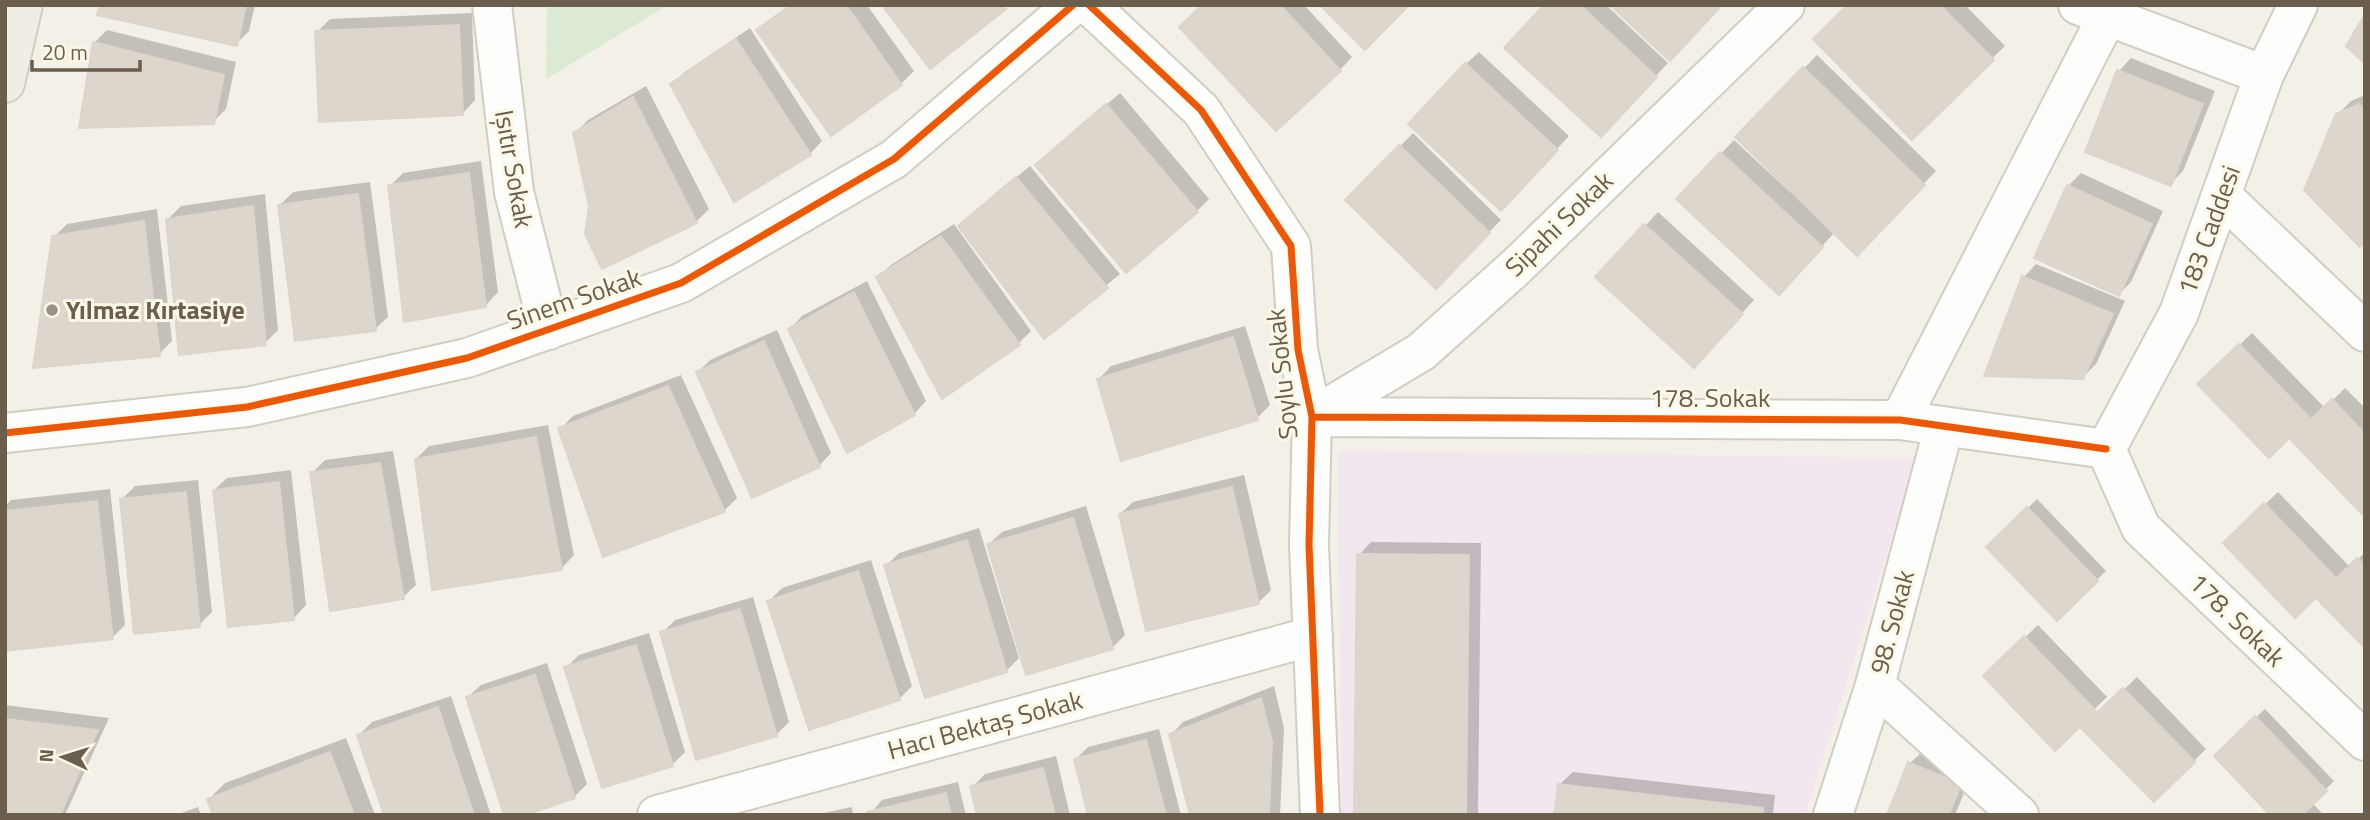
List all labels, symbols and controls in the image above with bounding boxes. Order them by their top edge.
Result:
scale bar [32,28,140,72]
text: 20 m [42,36,88,68]
street label: Işıtır Sokak [485,107,544,231]
street label: 183 Caddesi [2167,160,2250,300]
street label: Sipahi Sokak [1496,162,1622,285]
street label: Sinem Sokak [501,257,646,340]
place label: Yılmaz Kırtasiye [66,290,245,329]
marker: Yılmaz Kırtasiye [44,302,60,318]
street label: Soylu Sokak [1255,307,1308,441]
street label: 178. Sokak [1650,378,1770,417]
street label: 178. Sokak [2180,564,2294,676]
street label: 98. Sokak [1859,566,1924,678]
street label: Hacı Bektaş Sokak [883,680,1087,769]
north arrow [28,722,98,792]
text: N [31,748,60,763]

